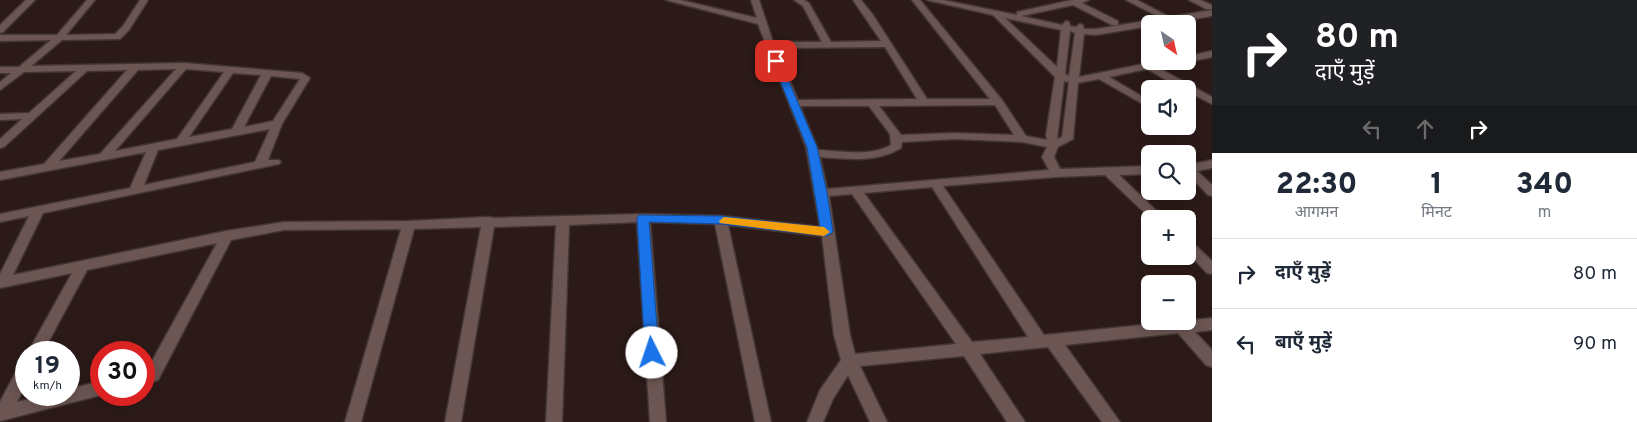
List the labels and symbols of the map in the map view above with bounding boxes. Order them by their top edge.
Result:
north arrow [1141,15,1196,70]
pin [755,40,797,82]
position arrow [625,326,677,378]
speed limit sign: 30 [90,341,155,406]

